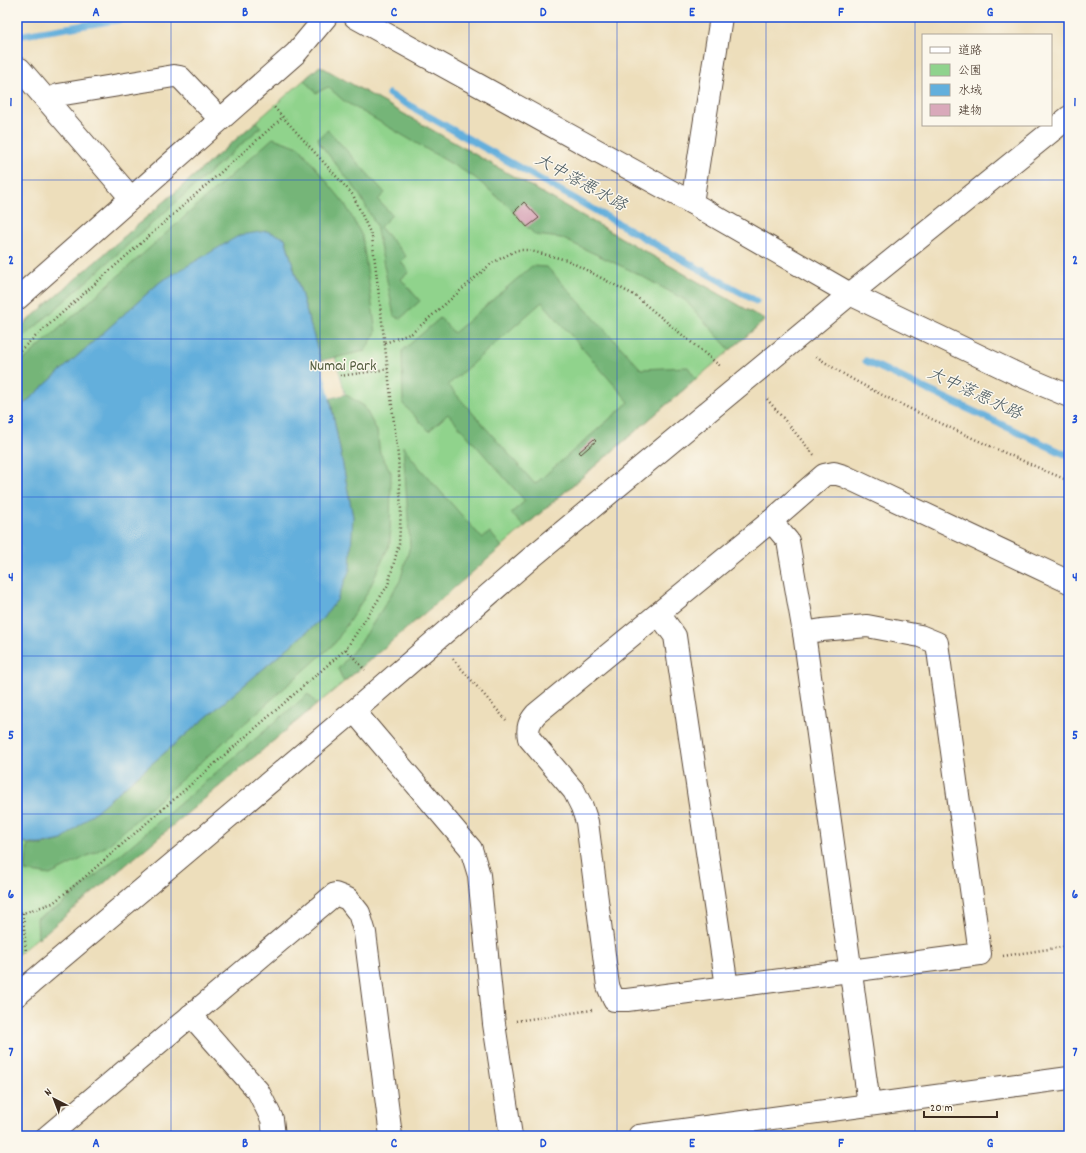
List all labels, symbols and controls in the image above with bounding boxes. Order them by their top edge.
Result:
text: A [92,4,100,23]
text: B [242,4,248,23]
text: C [391,4,398,23]
text: D [540,4,547,23]
text: E [689,4,696,23]
text: F [838,4,844,23]
text: G [987,4,994,23]
legend [922,34,1052,126]
text: 道路 [958,43,982,60]
text: 公園 [958,63,982,80]
text: 水域 [958,83,982,100]
text: 1 [10,94,13,113]
text: 1 [1074,94,1077,113]
text: 建物 [958,103,982,120]
water label: 大中落悪水路 [530,149,631,220]
text: 2 [8,252,14,271]
text: 2 [1072,252,1078,271]
park label: Numai Park [309,355,377,378]
water label: 大中落悪水路 [923,363,1026,428]
text: 3 [8,411,14,430]
text: 3 [1072,411,1078,430]
text: 4 [8,569,14,588]
text: 4 [1072,569,1078,588]
text: 5 [8,727,14,746]
text: 5 [1072,727,1078,746]
text: 6 [8,886,15,905]
text: 6 [1072,886,1079,905]
text: 7 [9,1044,14,1063]
text: 7 [1073,1044,1078,1063]
north arrow [34,1079,74,1119]
text: N [41,1085,56,1101]
scale bar [924,1093,997,1119]
text: 20 m [930,1100,953,1117]
text: A [92,1135,100,1153]
text: B [242,1135,248,1153]
text: C [391,1135,398,1153]
text: D [540,1135,547,1153]
text: E [689,1135,696,1153]
text: F [838,1135,844,1153]
text: G [987,1135,994,1153]

